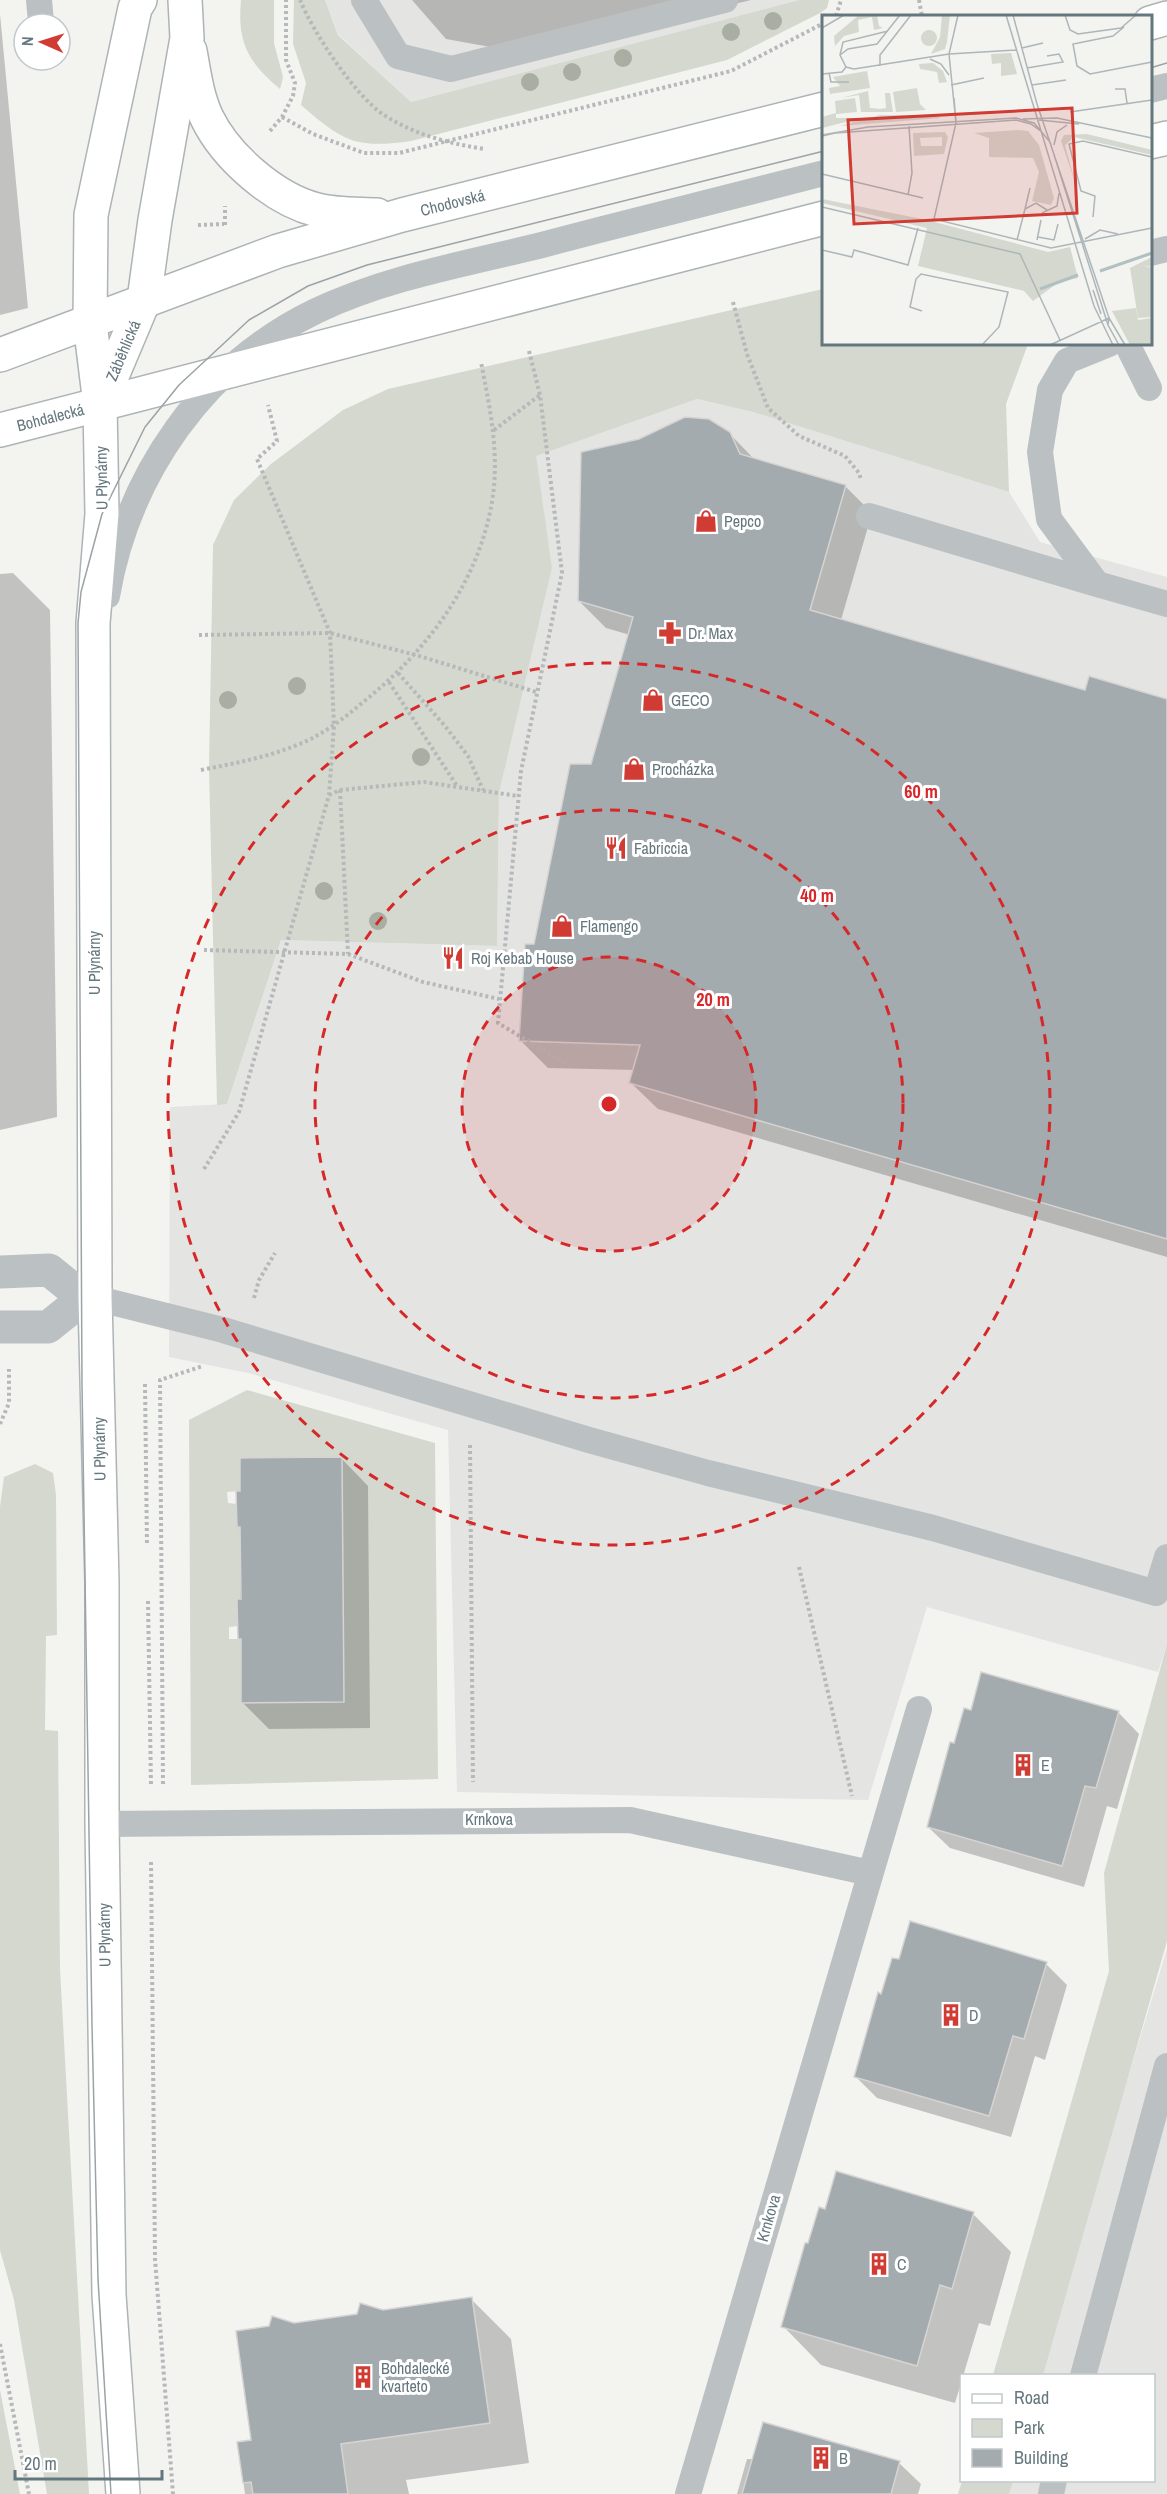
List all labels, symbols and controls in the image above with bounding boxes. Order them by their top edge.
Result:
north arrow [12,12,72,72]
inset map [822,15,1152,345]
text: N [16,36,38,47]
street label: Chodovská [418,183,488,221]
street label: Záběhlická [100,316,146,384]
street label: Bohdalecká [14,398,87,436]
street label: U Plynárny [89,445,113,510]
shop icon: Pepco [693,508,719,534]
place label: Pepco [724,510,761,532]
pharmacy icon: Dr. Max [657,620,683,646]
place label: Dr. Max [688,622,734,644]
shop icon: GECO [640,687,666,713]
place label: GECO [671,689,710,711]
shop icon: Procházka [621,756,647,782]
place label: Procházka [652,758,715,780]
text: 60 m [904,779,938,804]
restaurant icon: Fabriccia [603,835,629,861]
place label: Fabriccia [634,837,689,859]
text: 40 m [800,883,834,908]
shop icon: Flamengo [549,913,575,939]
place label: Flamengo [580,915,638,937]
street label: U Plynárny [83,930,105,995]
restaurant icon: Roj Kebab House [440,945,466,971]
place label: Roj Kebab House [471,947,574,969]
text: 20 m [696,987,730,1012]
centre of rings [599,1094,619,1114]
street label: U Plynárny [87,1416,111,1481]
building icon: E [1010,1752,1036,1778]
place label: E [1041,1754,1050,1776]
street label: Krnkova [465,1808,514,1830]
street label: U Plynárny [92,1902,116,1967]
building icon: D [938,2002,964,2028]
place label: D [969,2004,978,2026]
street label: Krnkova [751,2191,785,2244]
building icon: C [866,2251,892,2277]
place label: C [897,2253,906,2275]
place label: Bohdalecké kvarteto [381,2357,450,2397]
building icon: Bohdalecké kvarteto [350,2364,376,2390]
legend [960,2374,1155,2482]
text: Road [1014,2385,1049,2410]
text: Park [1014,2415,1045,2440]
scale bar [15,2443,162,2481]
building icon: B [808,2445,834,2471]
text: Building [1014,2445,1069,2470]
place label: B [839,2447,848,2469]
text: 20 m [24,2451,57,2476]

